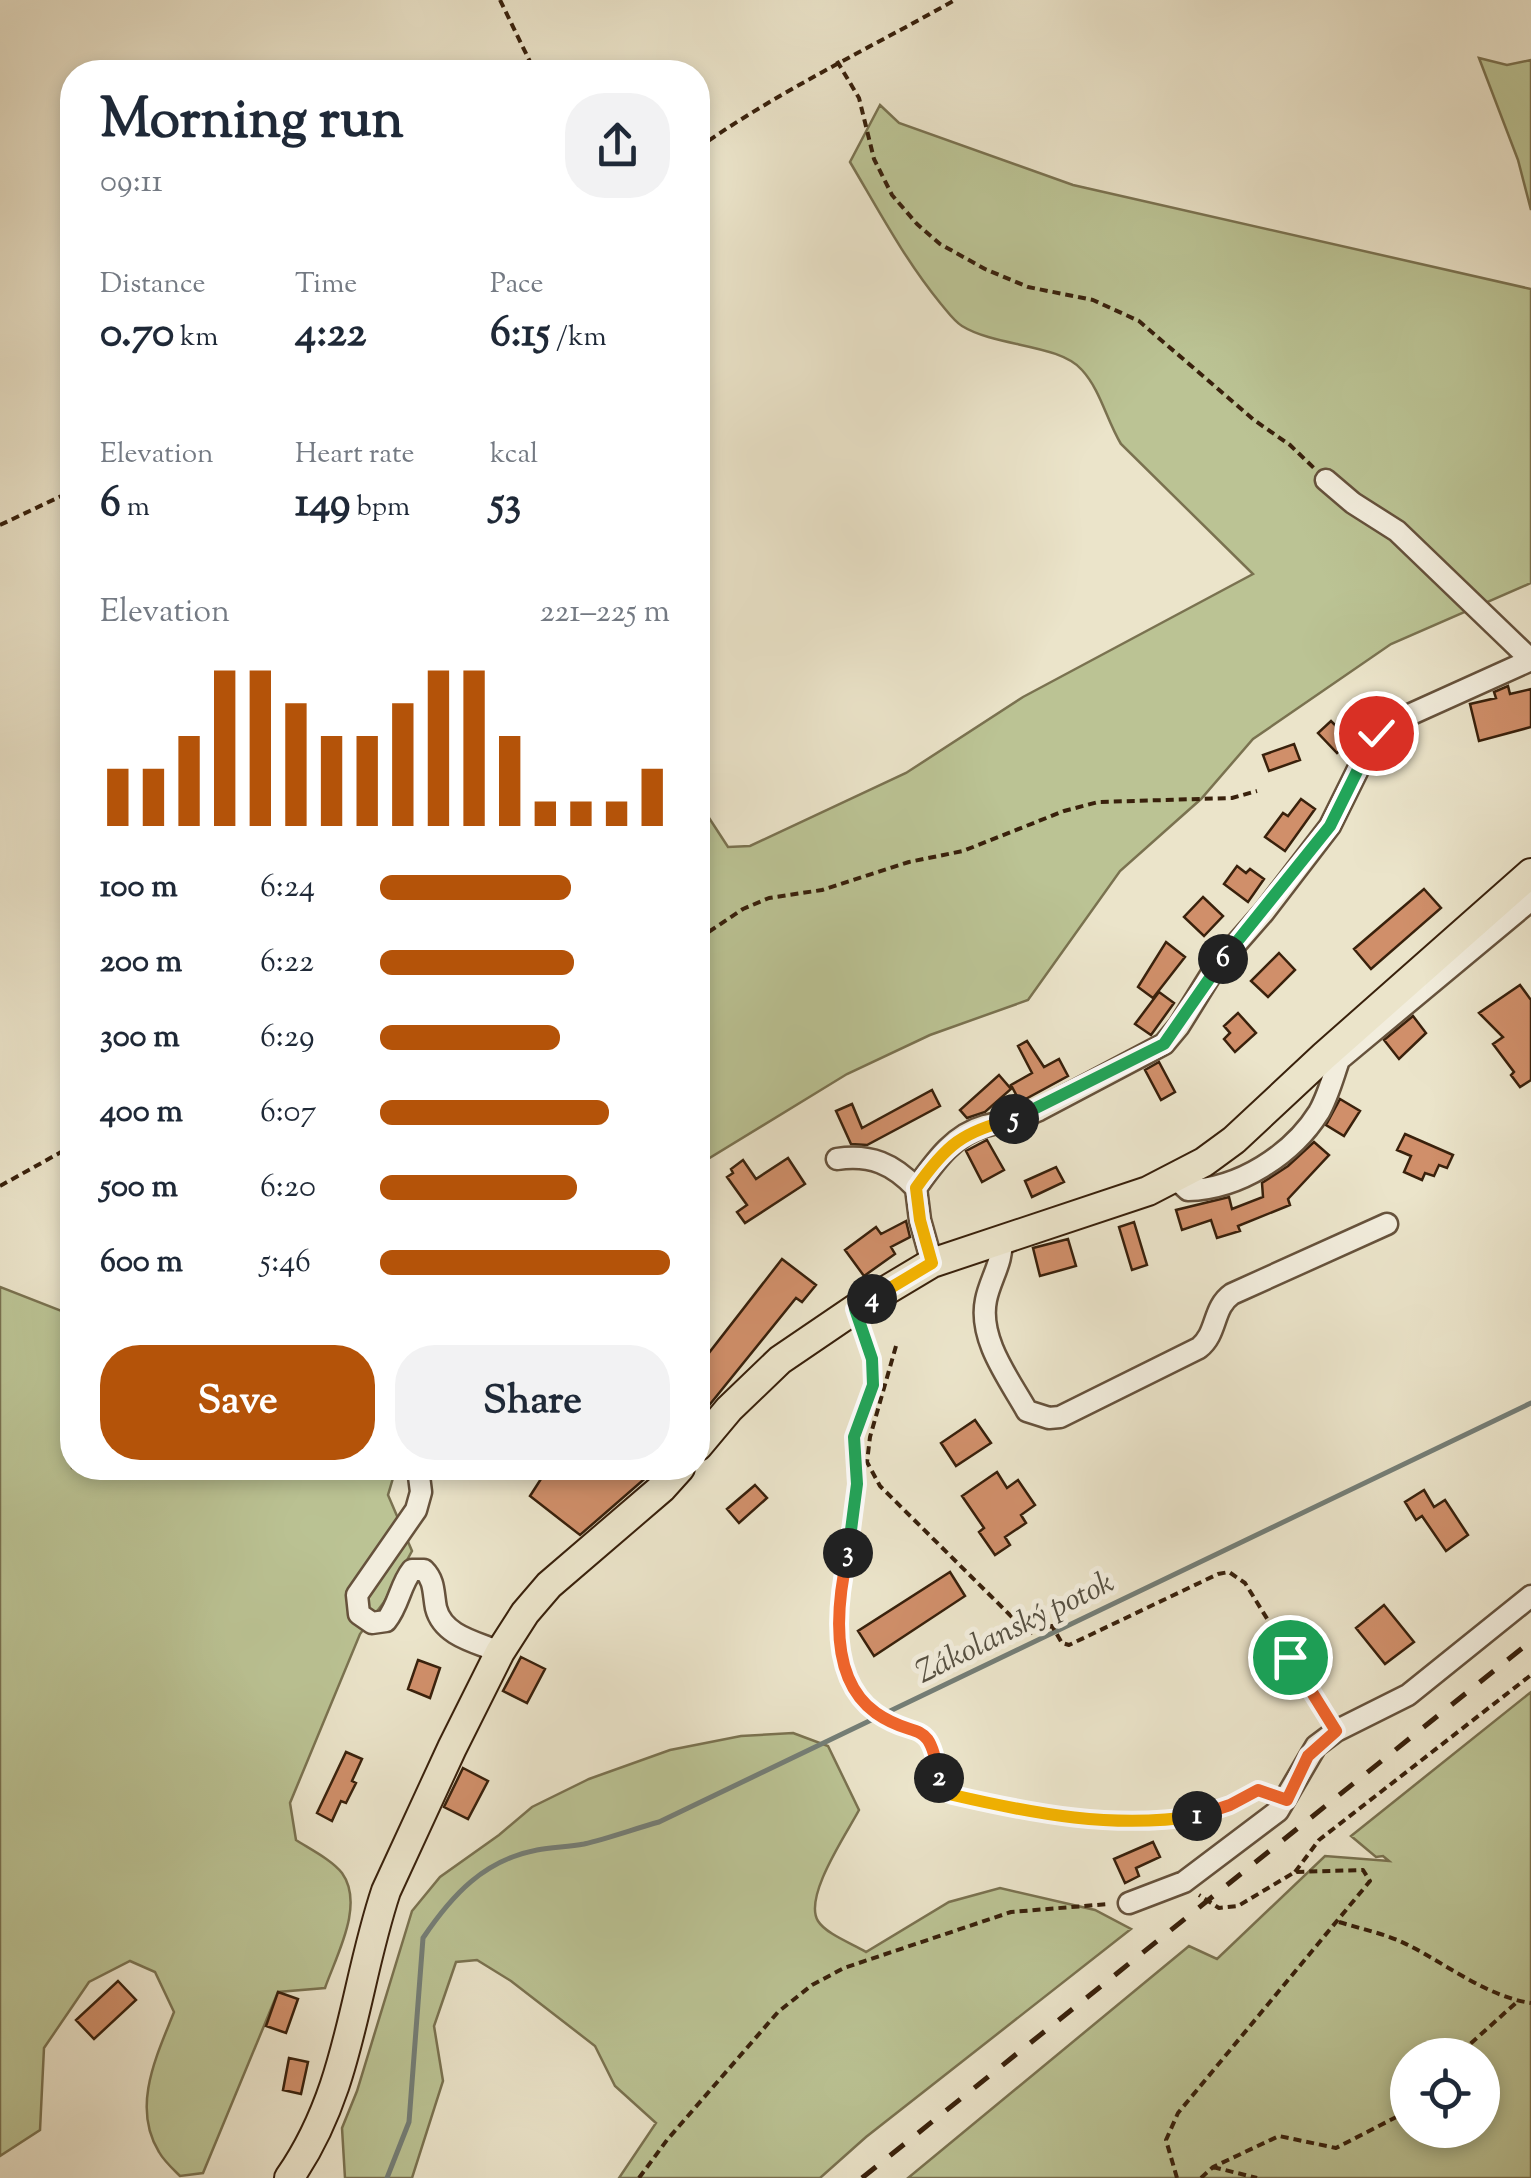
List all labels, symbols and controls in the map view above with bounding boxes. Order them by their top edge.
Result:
text: Morning run [100,83,404,162]
button: share [565,93,670,198]
text: 09:11 [100,160,163,206]
text: Distance [100,265,206,305]
text: Time [295,265,357,305]
text: Pace [490,265,544,305]
text: 0.70 [100,305,174,365]
text: 4:22 [295,305,366,365]
text: 6:15 [490,305,550,365]
text: km [174,318,219,358]
text: /km [550,318,607,358]
text: Elevation [100,435,214,475]
text: Heart rate [295,435,415,475]
text: kcal [490,435,538,475]
text: 6 [100,475,121,535]
text: 149 [295,475,350,535]
text: 53 [490,475,521,535]
text: m [121,488,150,528]
text: bpm [350,488,410,528]
text: Elevation [100,590,230,636]
text: 221–225 m [540,590,670,636]
pin [1334,691,1419,776]
icon: check [1349,706,1404,761]
text: 100 m [100,865,178,911]
text: 6:24 [260,865,315,911]
pin: 6 [1198,934,1248,984]
text: 6 [1216,939,1230,979]
text: 200 m [100,940,182,986]
text: 6:22 [260,940,314,986]
text: 300 m [100,1015,180,1061]
text: 6:29 [260,1015,314,1061]
text: 400 m [100,1090,183,1136]
text: 6:07 [260,1090,317,1136]
pin: 5 [989,1094,1039,1144]
text: 5 [1009,1099,1019,1139]
text: 500 m [100,1165,178,1211]
text: 6:20 [260,1165,316,1211]
text: 600 m [100,1240,183,1286]
text: 5:46 [260,1240,311,1286]
pin: 4 [847,1274,897,1324]
text: 4 [865,1279,879,1319]
button: Save [100,1345,375,1460]
button: Share [395,1345,670,1460]
pin: 3 [823,1528,873,1578]
text: 3 [842,1533,854,1573]
water label: Zákolanský potok [908,1561,1122,1697]
pin [1248,1615,1333,1700]
icon: arrive [1263,1630,1318,1685]
pin: 2 [914,1753,964,1803]
text: 2 [932,1758,946,1798]
pin: 1 [1172,1791,1222,1841]
text: 1 [1192,1796,1202,1836]
map controls [1390,2038,1500,2148]
button: locate [1390,2038,1500,2148]

